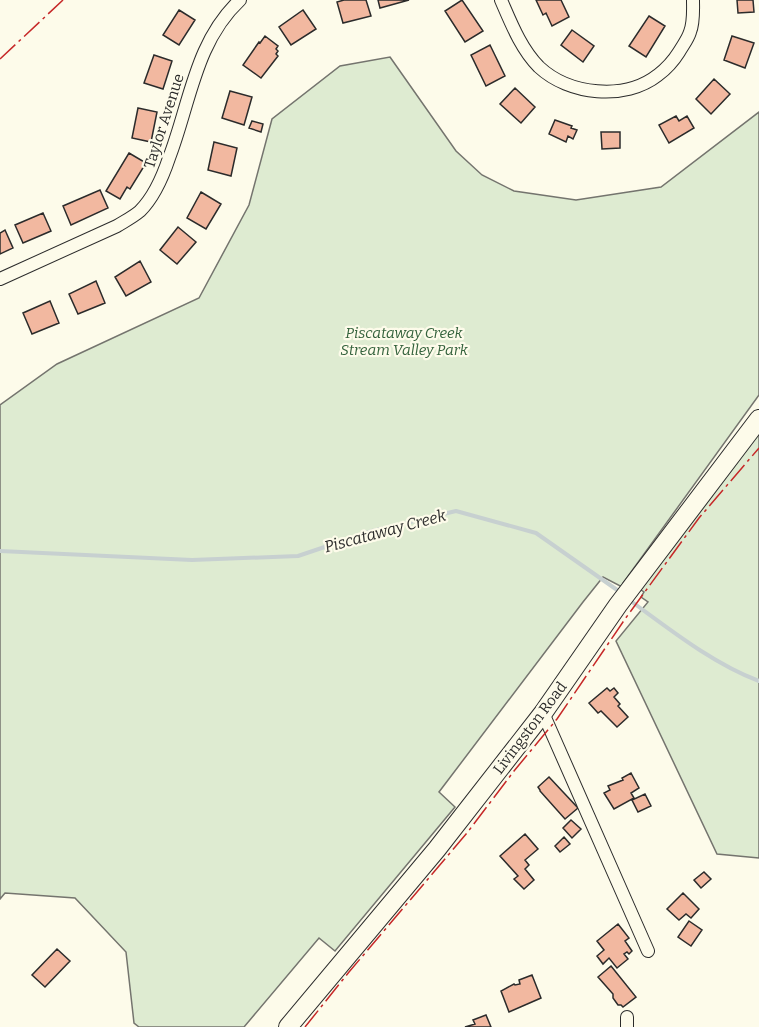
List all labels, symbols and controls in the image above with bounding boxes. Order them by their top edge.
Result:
street label: Taylor Avenue [140,71,188,171]
park label: Piscataway Creek Stream Valley Park [340,324,469,359]
water label: Piscataway Creek [322,506,448,556]
street label: Livingston Road [489,678,571,778]

